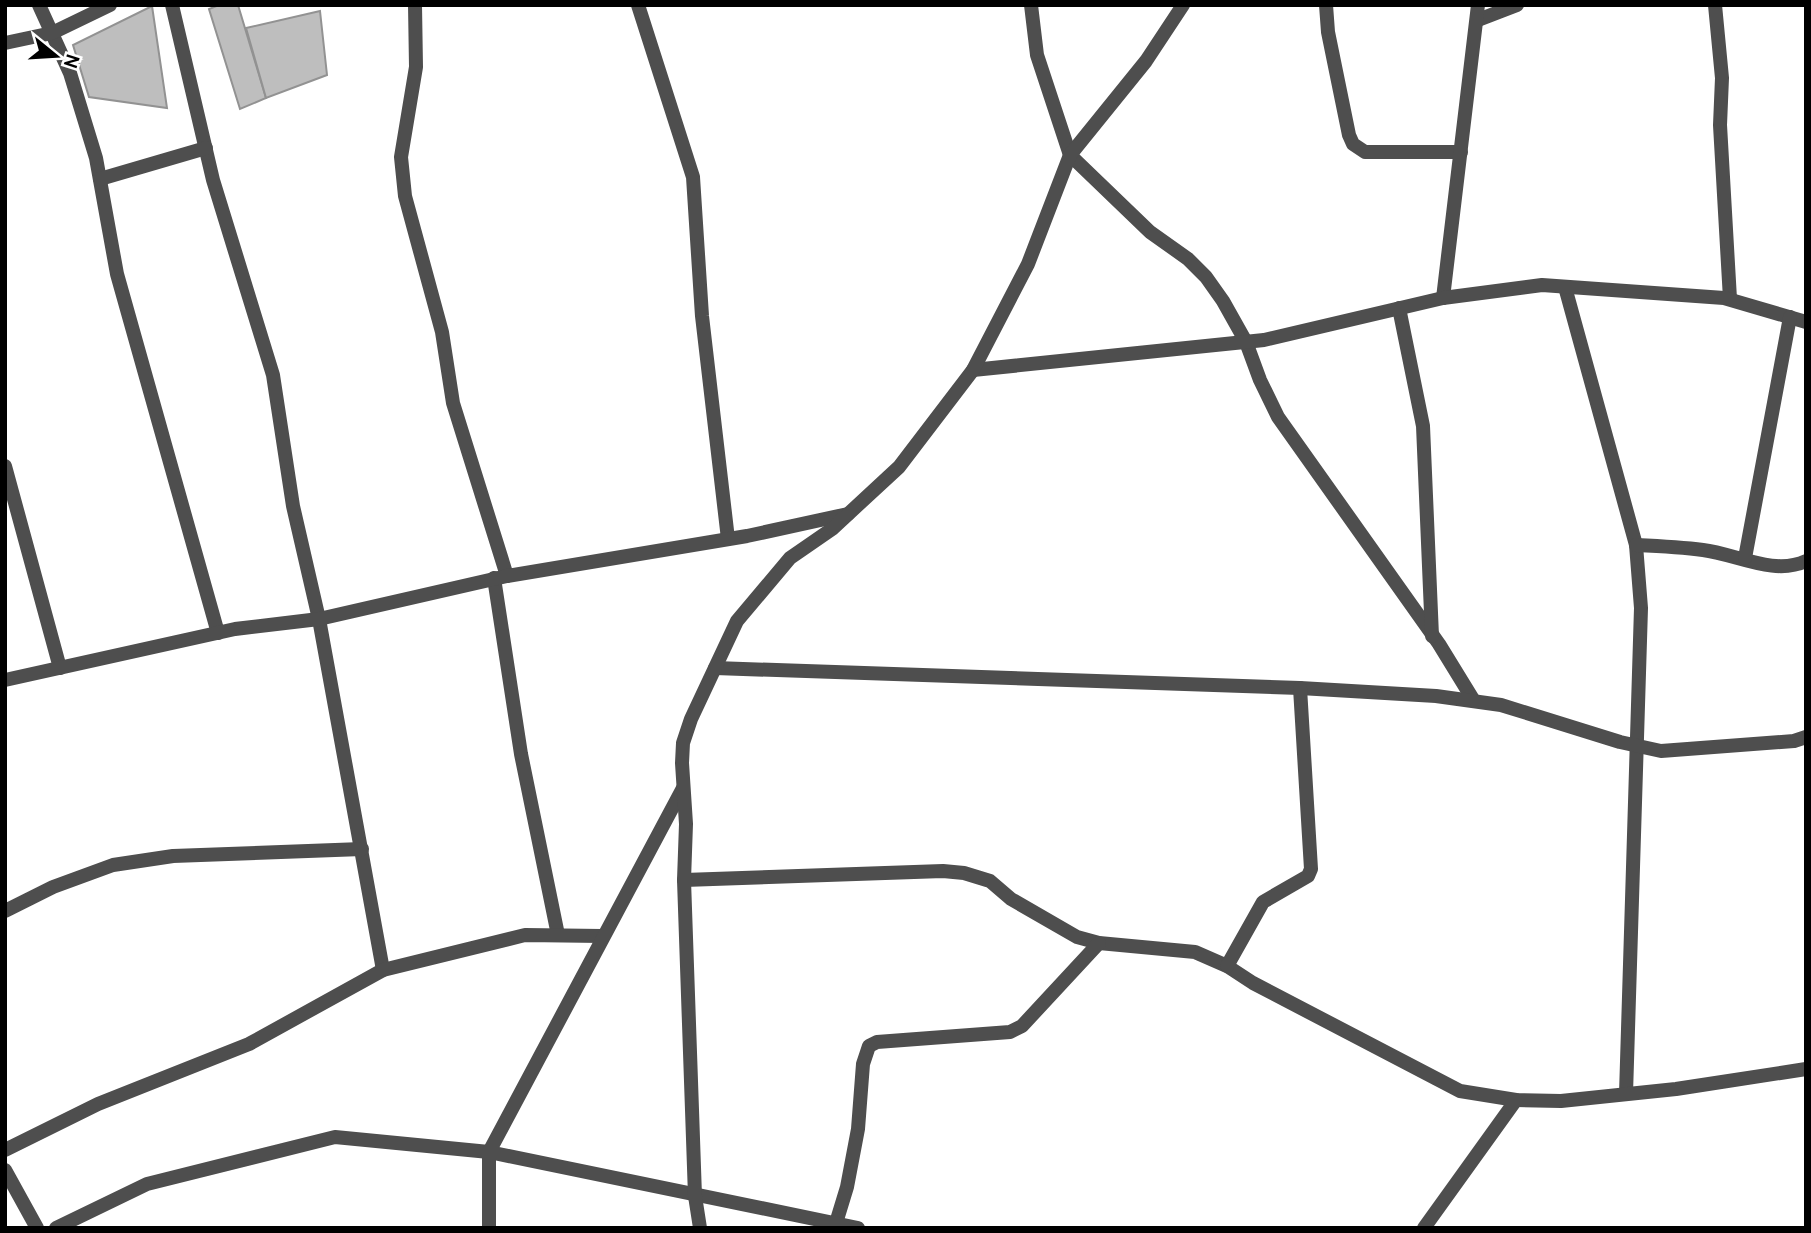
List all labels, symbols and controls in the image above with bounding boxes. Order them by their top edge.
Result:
north arrow [21,21,91,91]
text: N [59,51,85,71]

